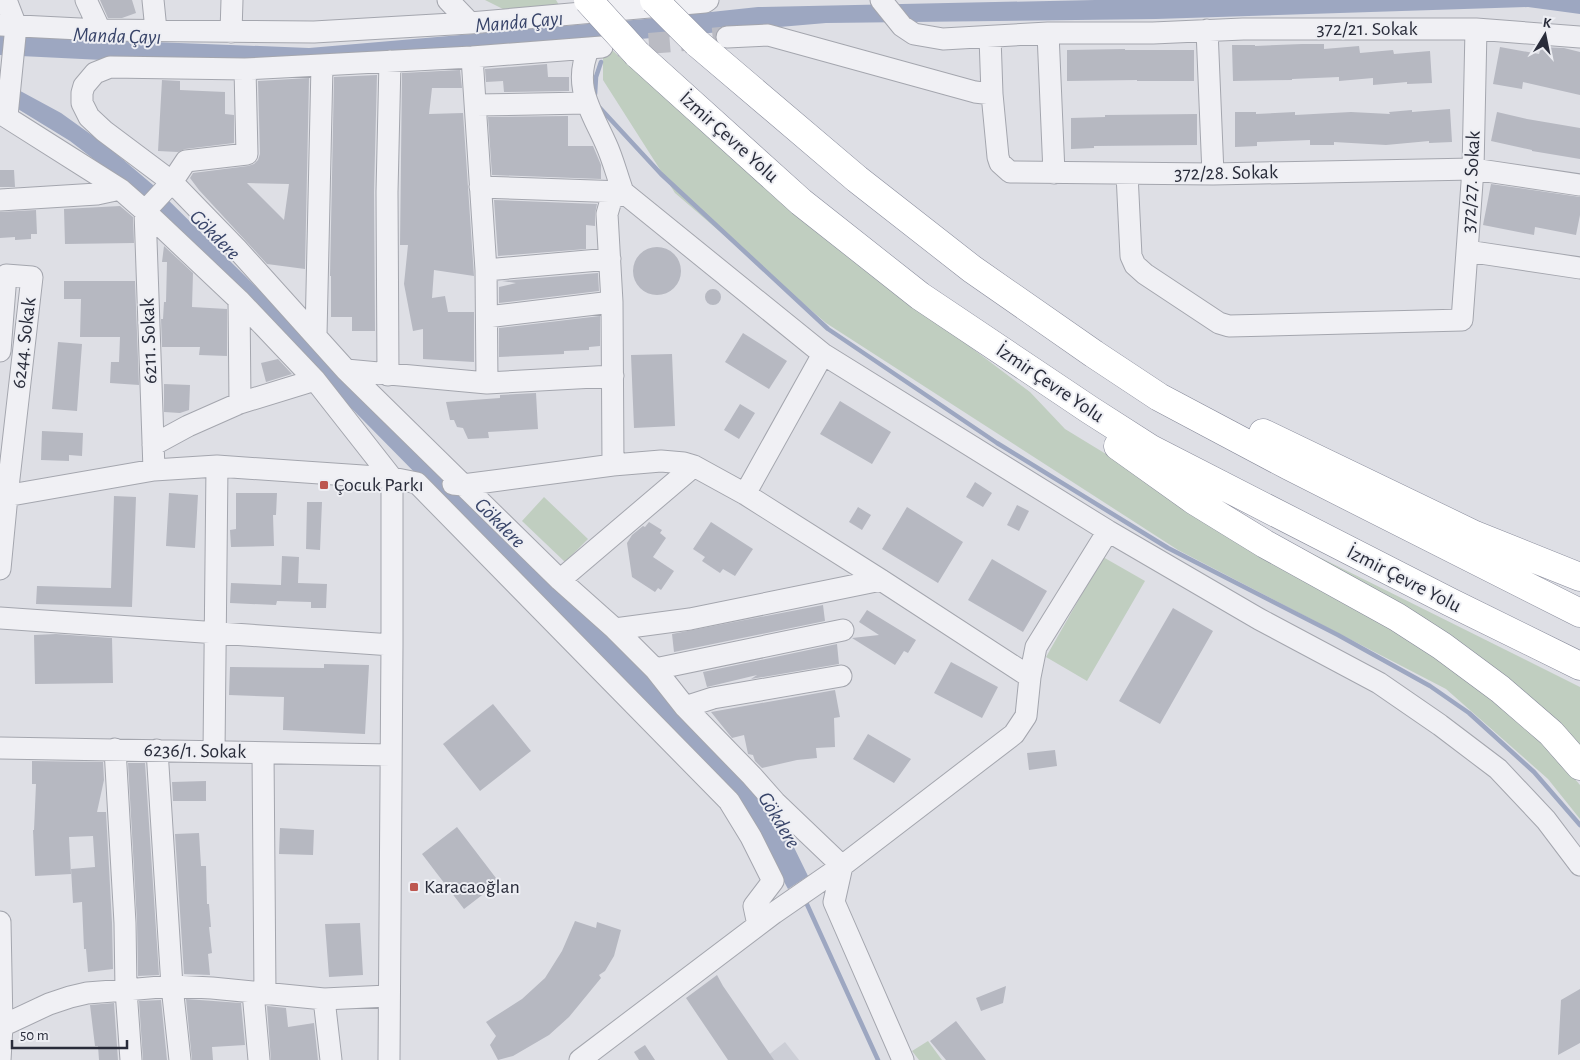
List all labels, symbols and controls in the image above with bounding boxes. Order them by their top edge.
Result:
water label: Manda Çayı [474,8,564,36]
north arrow [1520,10,1570,60]
text: K [1542,16,1553,31]
street label: 372/21. Sokak [1316,19,1418,39]
water label: Manda Çayı [73,24,161,48]
street label: İzmir Çevre Yolu [676,88,782,186]
street label: 372/27. Sokak [1458,130,1484,234]
street label: 372/28. Sokak [1174,162,1278,184]
water label: Gökdere [186,206,244,264]
street label: 6244. Sokak [8,296,40,390]
street label: 6211. Sokak [138,298,160,384]
street label: İzmir Çevre Yolu [993,340,1107,426]
place label: Çocuk Parkı [334,475,424,495]
marker: Çocuk Parkı [318,479,330,491]
water label: Gökdere [471,494,529,552]
street label: İzmir Çevre Yolu [1344,542,1464,616]
street label: 6236/1. Sokak [144,740,246,762]
water label: Gökdere [754,788,804,852]
place label: Karacaoğlan [424,877,520,897]
marker: Karacaoğlan [408,881,420,893]
scale bar [12,1018,128,1050]
text: 50 m [20,1028,49,1043]

